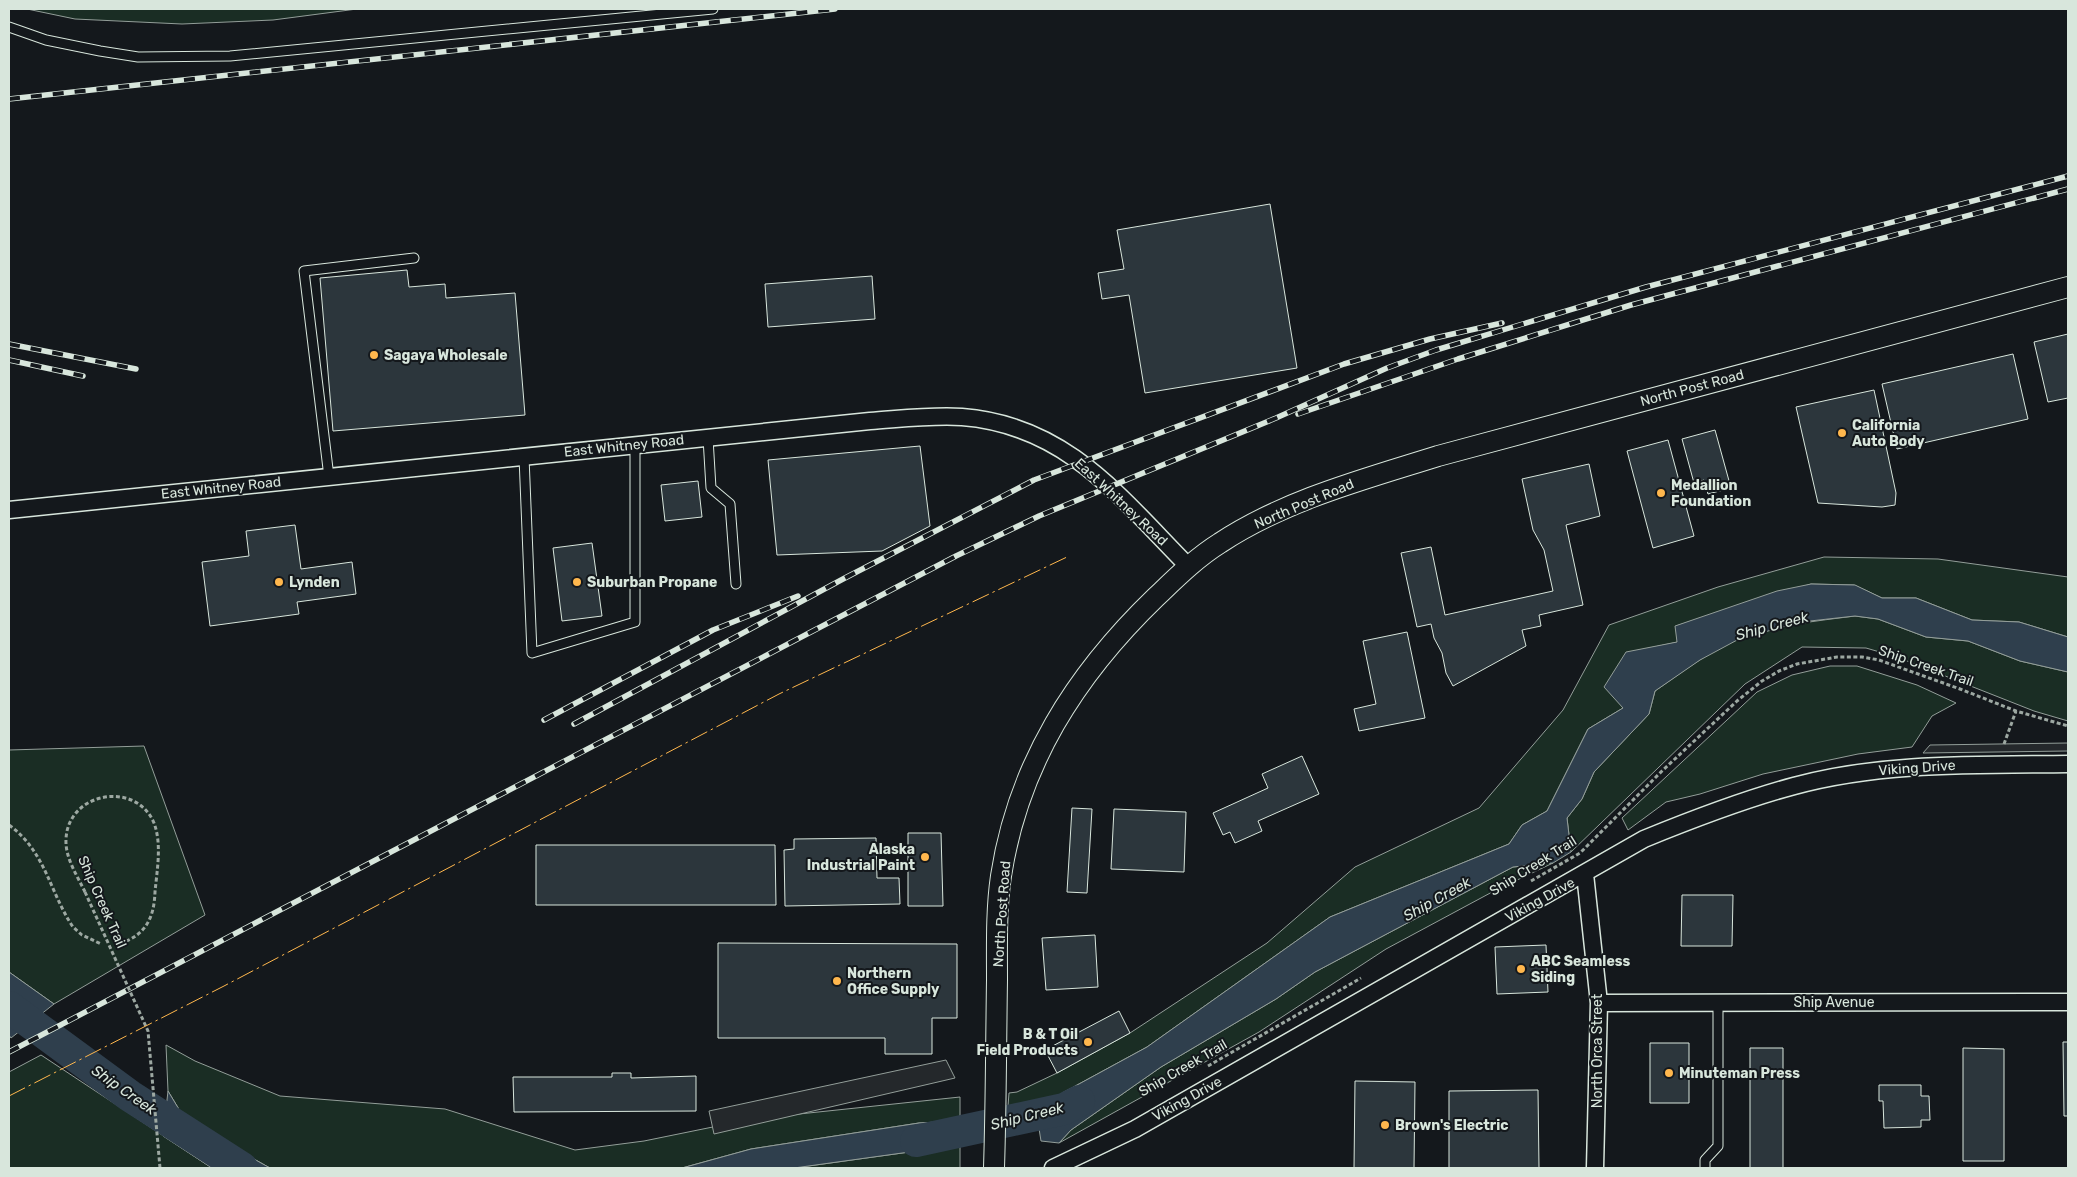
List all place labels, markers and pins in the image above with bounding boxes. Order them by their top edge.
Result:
place label: Sagaya Wholesale [384,347,508,364]
marker: Sagaya Wholesale [368,349,380,361]
place label: California Auto Body [1852,417,1925,450]
marker: California Auto Body [1836,427,1848,439]
place label: Medallion Foundation [1671,477,1751,510]
marker: Medallion Foundation [1655,487,1667,499]
place label: Lynden [289,574,340,591]
place label: Suburban Propane [587,574,717,591]
marker: Lynden [273,576,285,588]
marker: Suburban Propane [571,576,583,588]
place label: Alaska Industrial Paint [807,841,915,874]
marker: Alaska Industrial Paint [919,851,931,863]
place label: ABC Seamless Siding [1531,953,1630,986]
marker: ABC Seamless Siding [1515,963,1527,975]
place label: Northern Office Supply [847,965,940,998]
marker: Northern Office Supply [831,975,843,987]
place label: B & T Oil Field Products [977,1026,1078,1059]
marker: B & T Oil Field Products [1082,1036,1094,1048]
place label: Minuteman Press [1679,1065,1800,1082]
marker: Minuteman Press [1663,1067,1675,1079]
place label: Brown's Electric [1395,1117,1508,1134]
marker: Brown's Electric [1379,1119,1391,1131]

